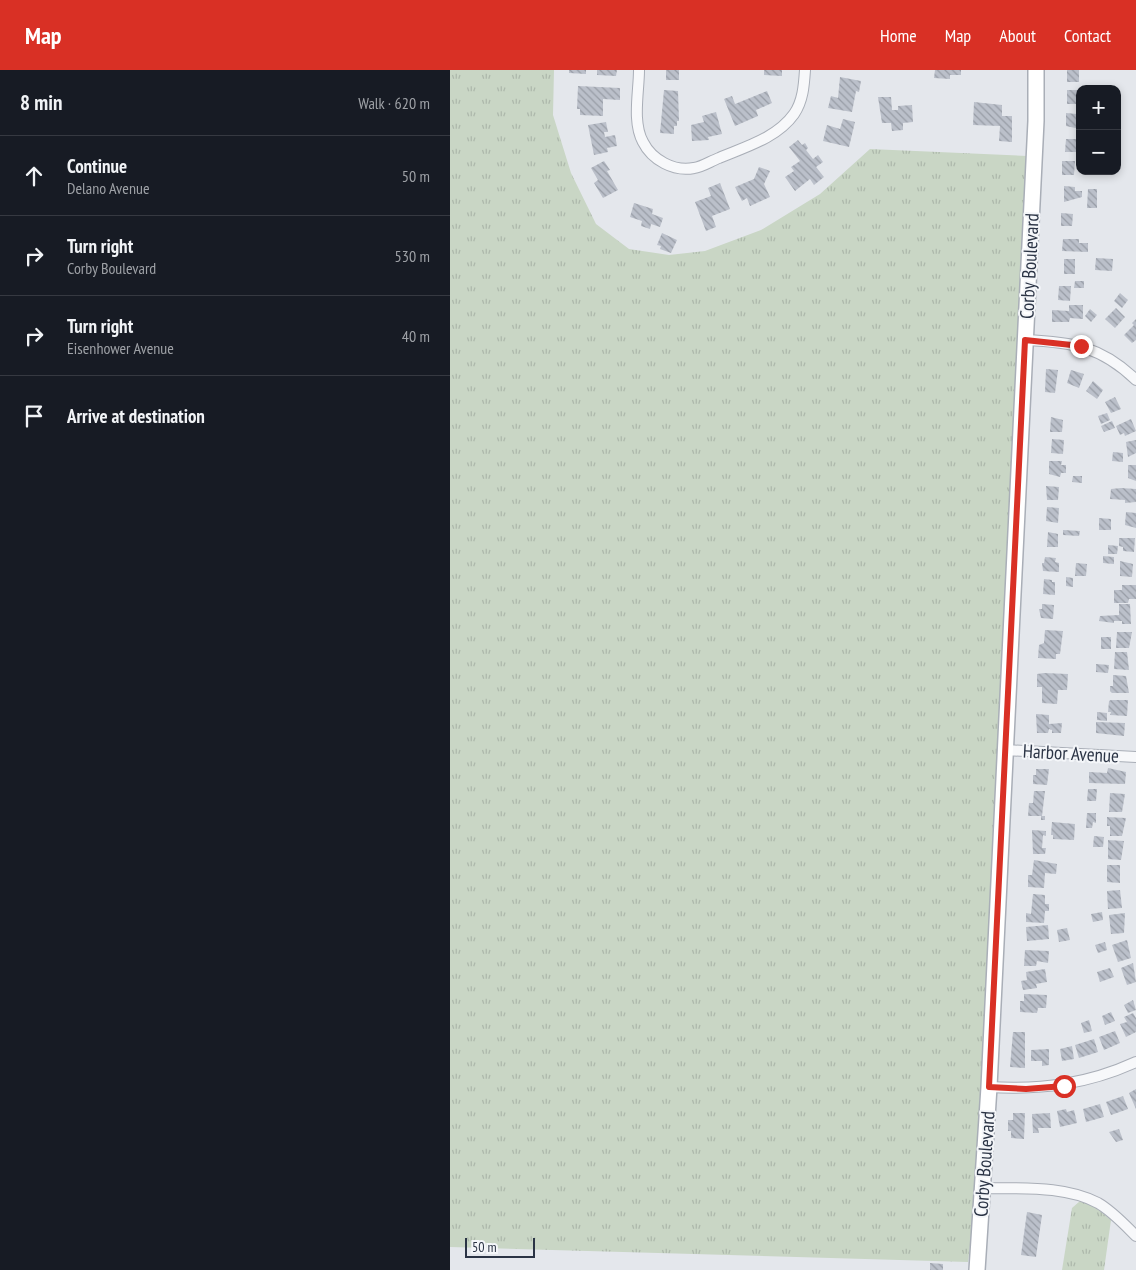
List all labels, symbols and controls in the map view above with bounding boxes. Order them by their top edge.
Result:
text: Map [25,20,62,51]
text: Home [880,24,917,47]
text: Map [945,24,971,47]
text: About [999,24,1036,47]
text: Contact [1064,24,1111,47]
map controls [1076,85,1121,175]
button: + [1076,85,1121,130]
text: 8 min [20,89,62,116]
text: Walk · 620 m [358,93,430,113]
button: − [1076,130,1121,175]
text: Continue [67,154,127,178]
icon: ahead [20,162,48,190]
text: 50 m [402,166,430,186]
text: Delano Avenue [67,178,150,198]
street label: Corby Boulevard [1014,212,1044,320]
text: Turn right [67,234,133,258]
icon: right [20,242,48,270]
text: 530 m [395,246,430,266]
text: Corby Boulevard [67,258,156,278]
text: Turn right [67,314,133,338]
icon: right [20,322,48,350]
text: 40 m [402,326,430,346]
route end [1070,335,1093,358]
text: Eisenhower Avenue [67,338,174,358]
icon: arrive [20,402,48,430]
text: Arrive at destination [67,404,205,428]
street label: Harbor Avenue [1022,738,1120,768]
route start [1053,1075,1076,1098]
street label: Corby Boulevard [968,1110,1000,1218]
scale bar [465,1235,535,1258]
text: 50 m [472,1238,497,1256]

